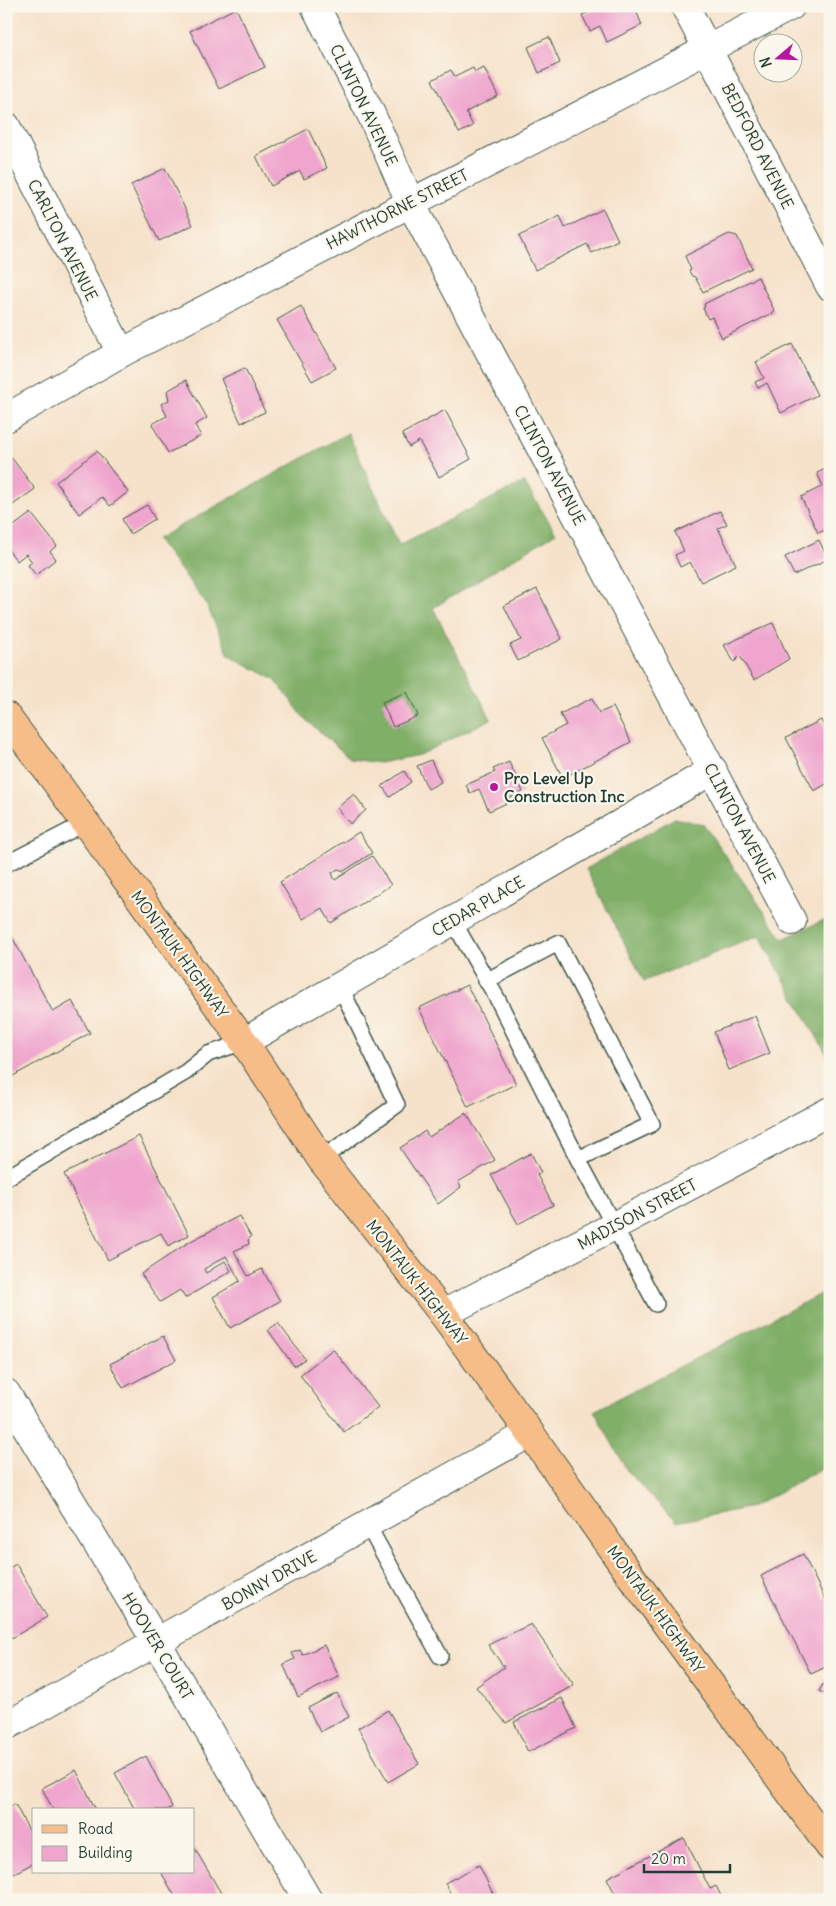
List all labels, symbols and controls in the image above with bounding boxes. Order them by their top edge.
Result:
north arrow [754,32,804,82]
street label: CLINTON AVENUE [326,41,402,169]
text: N [756,55,776,70]
street label: BEDFORD AVENUE [718,80,798,212]
street label: HAWTHORNE STREET [322,164,472,254]
street label: CARLTON AVENUE [24,176,102,304]
street label: CLINTON AVENUE [510,402,590,528]
street label: CLINTON AVENUE [700,760,780,886]
place label: Pro Level Up Construction Inc [504,768,625,806]
marker: Pro Level Up Construction Inc [488,781,500,793]
street label: CEDAR PLACE [428,871,528,941]
street label: MONTAUK HIGHWAY [127,886,233,1022]
street label: MADISON STREET [574,1174,700,1254]
street label: MONTAUK HIGHWAY [362,1216,472,1348]
street label: MONTAUK HIGHWAY [603,1541,709,1677]
street label: BONNY DRIVE [218,1546,320,1614]
street label: HOOVER COURT [118,1589,198,1703]
legend [32,1808,195,1874]
text: Road [78,1819,113,1838]
scale bar [644,1841,730,1873]
text: Building [78,1843,133,1862]
text: 20 m [651,1849,686,1868]

